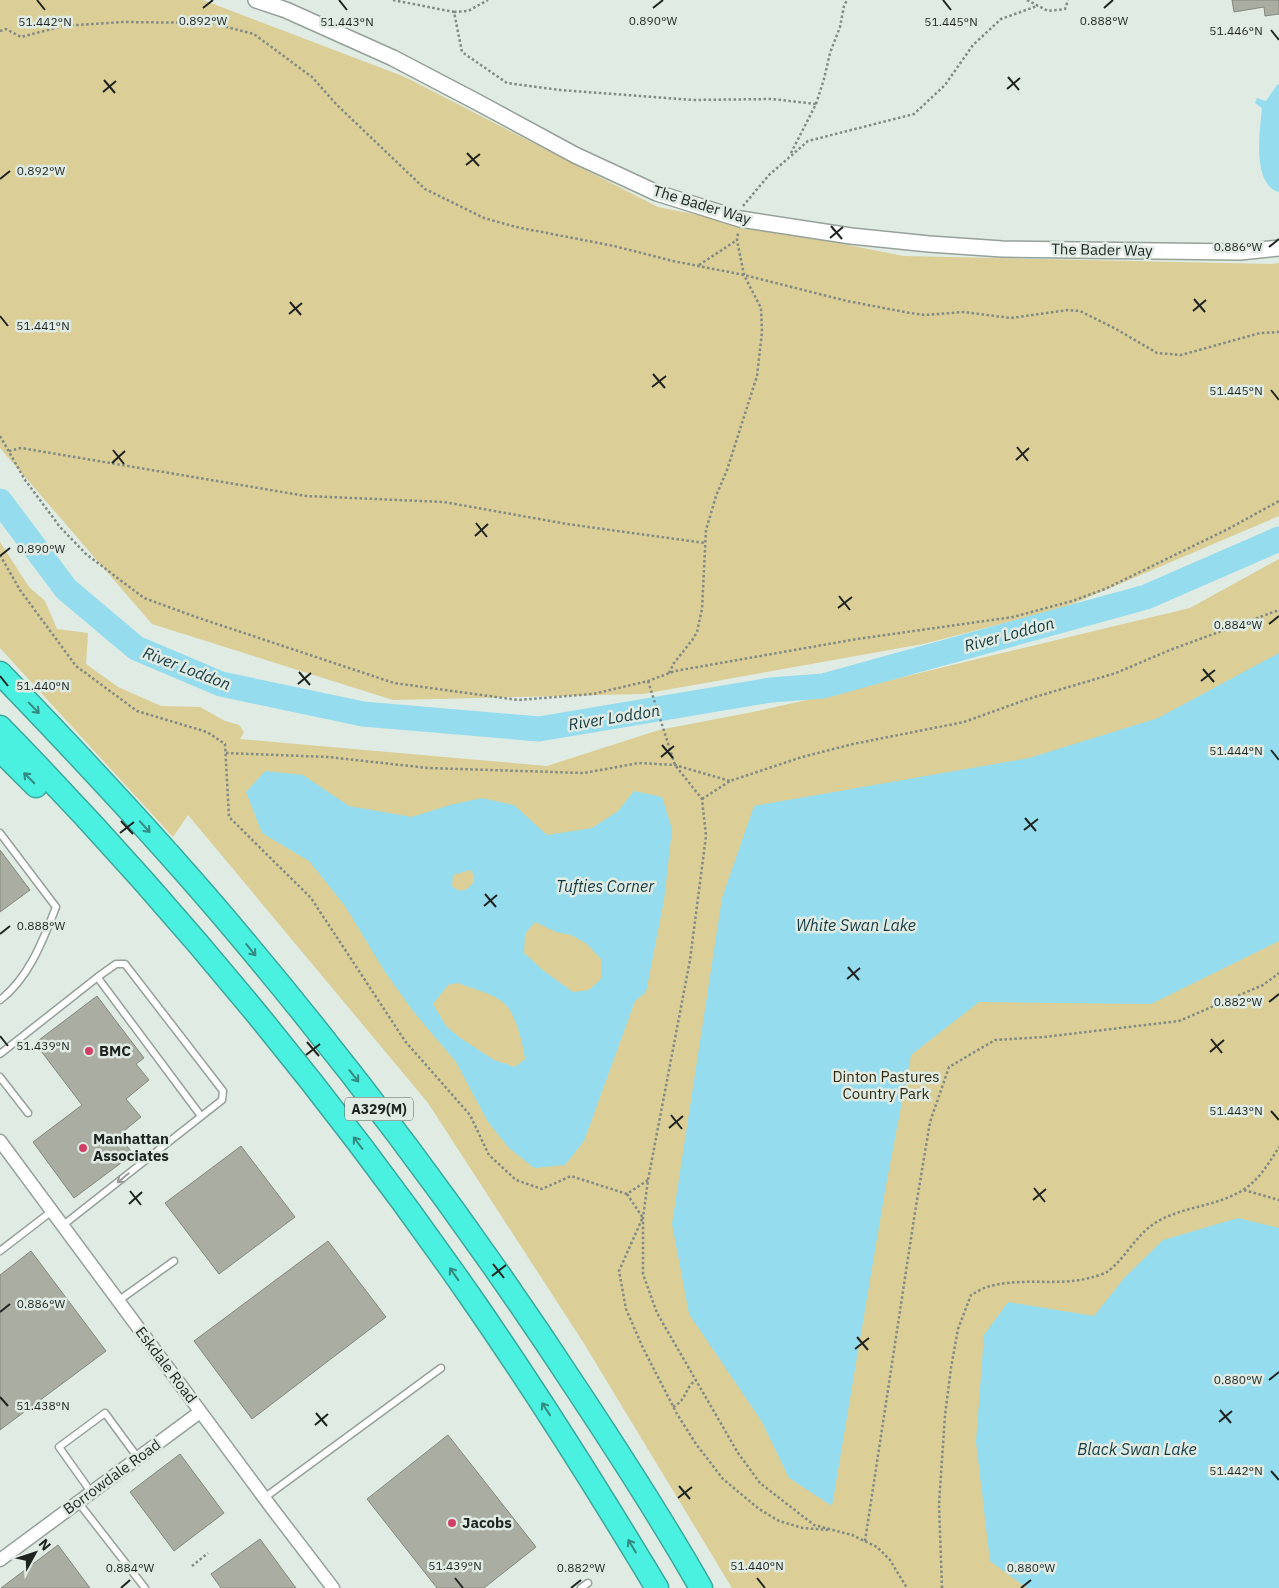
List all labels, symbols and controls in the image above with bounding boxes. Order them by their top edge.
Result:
text: 0.892°W [179,13,227,28]
text: 0.890°W [629,13,677,28]
text: 0.888°W [1080,13,1128,28]
text: 51.442°N [18,14,72,29]
text: 51.443°N [320,14,374,29]
text: 51.445°N [924,14,978,29]
text: 51.446°N [1209,23,1263,38]
text: 0.892°W [17,163,65,178]
street label: The Bader Way [651,181,754,229]
street label: The Bader Way [1051,239,1153,260]
text: 0.886°W [1214,239,1262,254]
text: 51.441°N [16,318,70,333]
text: 51.445°N [1209,383,1263,398]
text: 0.890°W [17,541,65,556]
water label: River Loddon [962,612,1056,656]
text: 0.884°W [1214,617,1262,632]
water label: River Loddon [140,642,234,694]
text: 51.440°N [16,678,70,693]
water label: River Loddon [567,700,661,734]
one-way arrow [28,702,40,715]
text: 51.444°N [1209,743,1263,758]
one-way arrow [22,772,35,784]
one-way arrow [139,821,151,834]
water label: Tufties Corner [556,876,655,896]
water label: White Swan Lake [796,915,916,935]
text: 0.888°W [17,918,65,933]
one-way arrow [246,943,257,956]
text: 0.882°W [1214,994,1262,1009]
text: 51.439°N [16,1038,70,1053]
place label: BMC [99,1041,131,1060]
marker: BMC [83,1045,95,1057]
park label: Dinton Pastures Country Park [833,1067,939,1103]
one-way arrow [348,1069,359,1082]
road number: A329(M) [345,1098,413,1120]
text: 51.443°N [1209,1103,1263,1118]
place label: Manhattan Associates [93,1129,169,1165]
one-way arrow [353,1136,363,1150]
marker: Manhattan Associates [77,1142,89,1154]
one-way arrow [116,1172,129,1183]
one-way arrow [449,1267,459,1281]
text: 0.886°W [17,1296,65,1311]
street label: Eskdale Road [131,1323,201,1407]
text: 0.880°W [1214,1372,1262,1387]
text: 51.438°N [16,1398,70,1413]
one-way arrow [540,1402,550,1416]
street label: Borrowdale Road [59,1435,164,1518]
water label: Black Swan Lake [1077,1439,1197,1459]
text: 51.442°N [1209,1463,1263,1478]
place label: Jacobs [462,1513,512,1532]
marker: Jacobs [446,1517,458,1529]
north arrow [10,1528,60,1578]
text: N [35,1535,55,1554]
one-way arrow [626,1540,636,1554]
text: 51.439°N [428,1558,482,1573]
text: 51.440°N [730,1558,784,1573]
text: 0.884°W [106,1560,154,1575]
text: 0.882°W [557,1560,605,1575]
text: 0.880°W [1007,1560,1055,1575]

